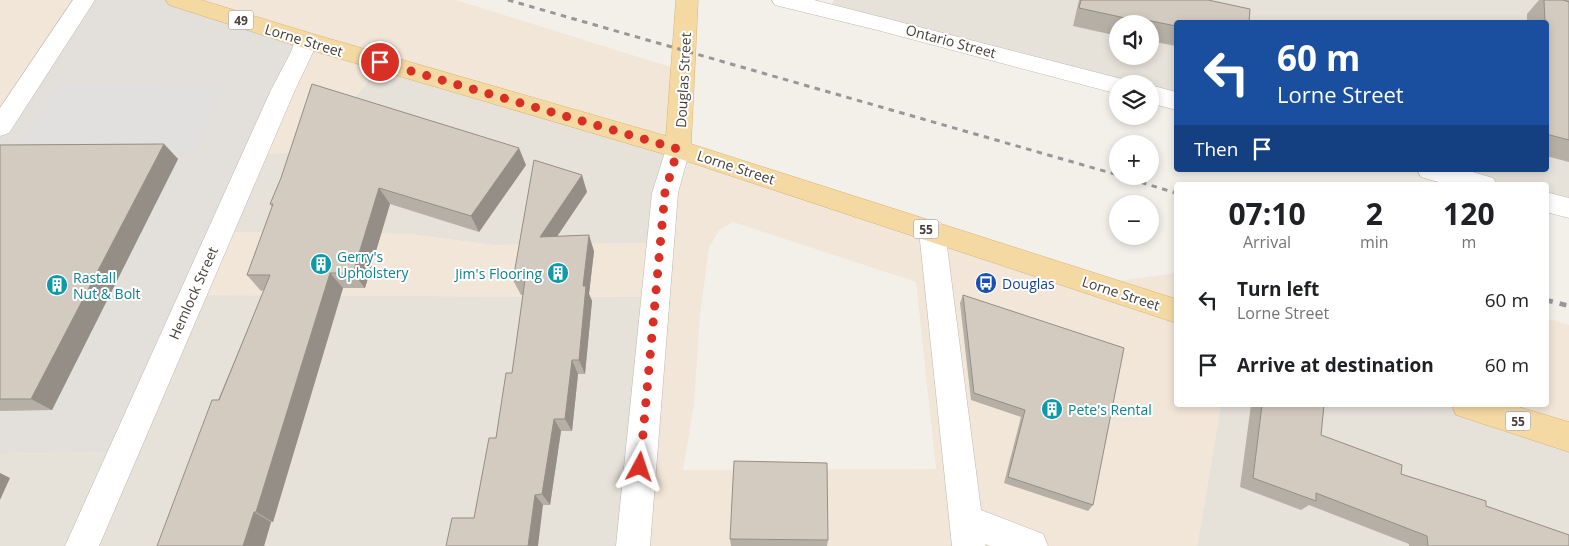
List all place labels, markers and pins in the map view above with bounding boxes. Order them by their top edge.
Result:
pin [359,41,401,83]
place label: Gerry's Upholstery [337,247,410,282]
building icon: Gerry's Upholstery [309,252,333,276]
building icon: Jim's Flooring [546,261,570,285]
place label: Jim's Flooring [453,264,542,283]
place label: Rastall Nut & Bolt [73,268,141,303]
bus stop icon: Douglas [974,271,998,295]
building icon: Rastall Nut & Bolt [45,273,69,297]
place label: Douglas [1002,274,1055,293]
building icon: Pete's Rental [1040,397,1064,421]
place label: Pete's Rental [1068,400,1152,419]

